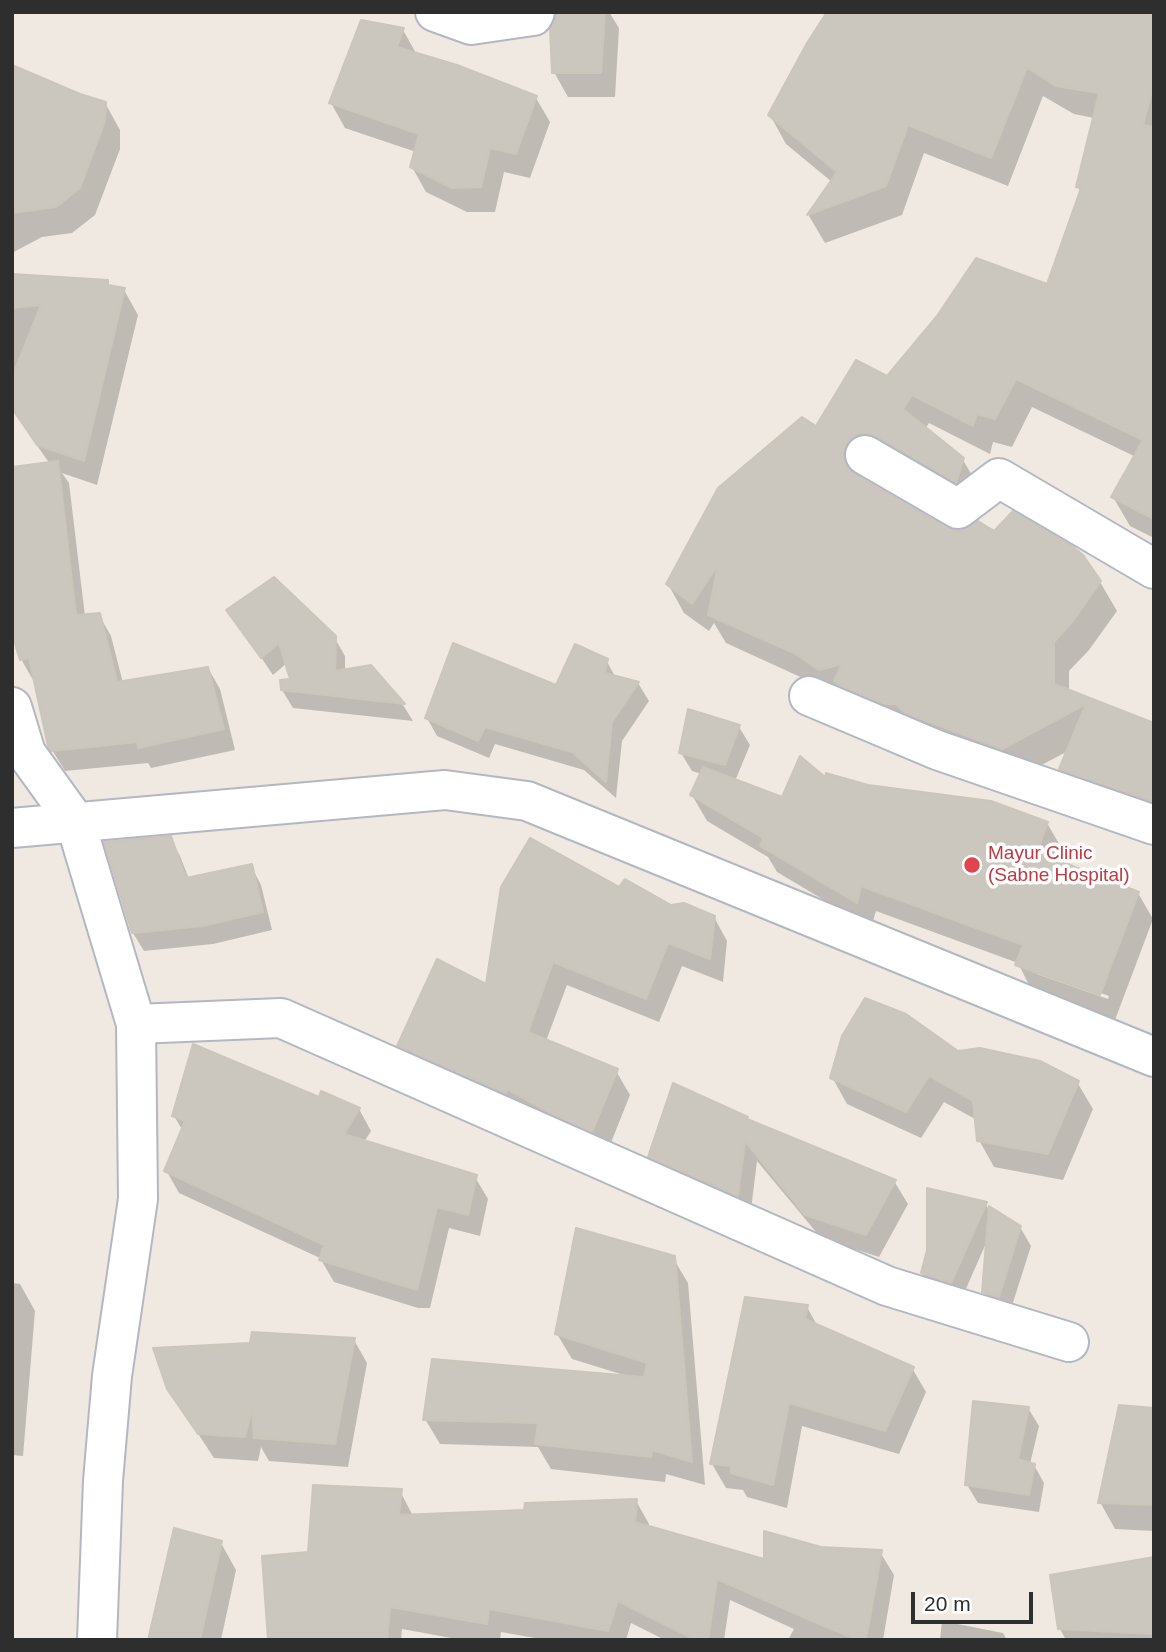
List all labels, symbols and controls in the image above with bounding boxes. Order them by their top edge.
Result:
place label: Mayur Clinic (Sabne Hospital) [988,843,1130,887]
marker: Mayur Clinic (Sabne Hospital) [962,855,982,875]
scale bar [914,1578,1036,1622]
text: 20 m [924,1592,971,1615]

